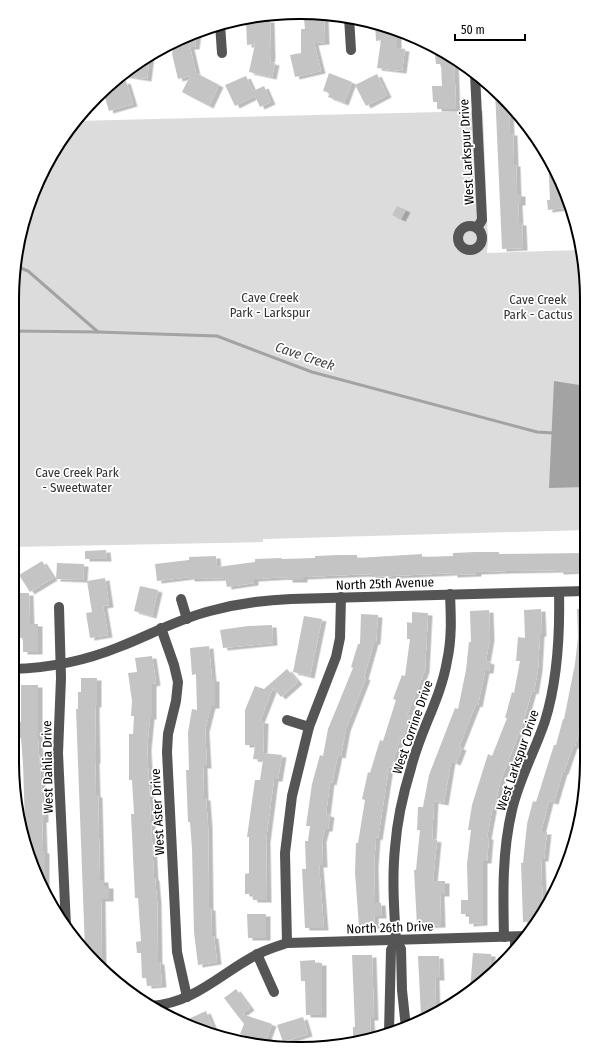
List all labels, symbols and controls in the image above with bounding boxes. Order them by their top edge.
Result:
scale bar [455,16,525,42]
text: 50 m [461,23,485,37]
street label: West Larkspur Drive [456,99,477,205]
park label: Cave Creek Park - Larkspur [230,290,311,320]
park label: Cave Creek Park - Cactus [503,292,573,322]
water label: Cave Creek [273,338,337,375]
park label: Cave Creek Park - Sweetwater [35,465,120,495]
street label: North 25th Avenue [336,574,434,593]
street label: West Corrine Drive [389,678,436,776]
street label: West Larkspur Drive [493,708,542,813]
street label: West Dahlia Drive [39,720,56,814]
street label: West Aster Drive [148,768,167,856]
street label: North 26th Drive [346,918,434,937]

